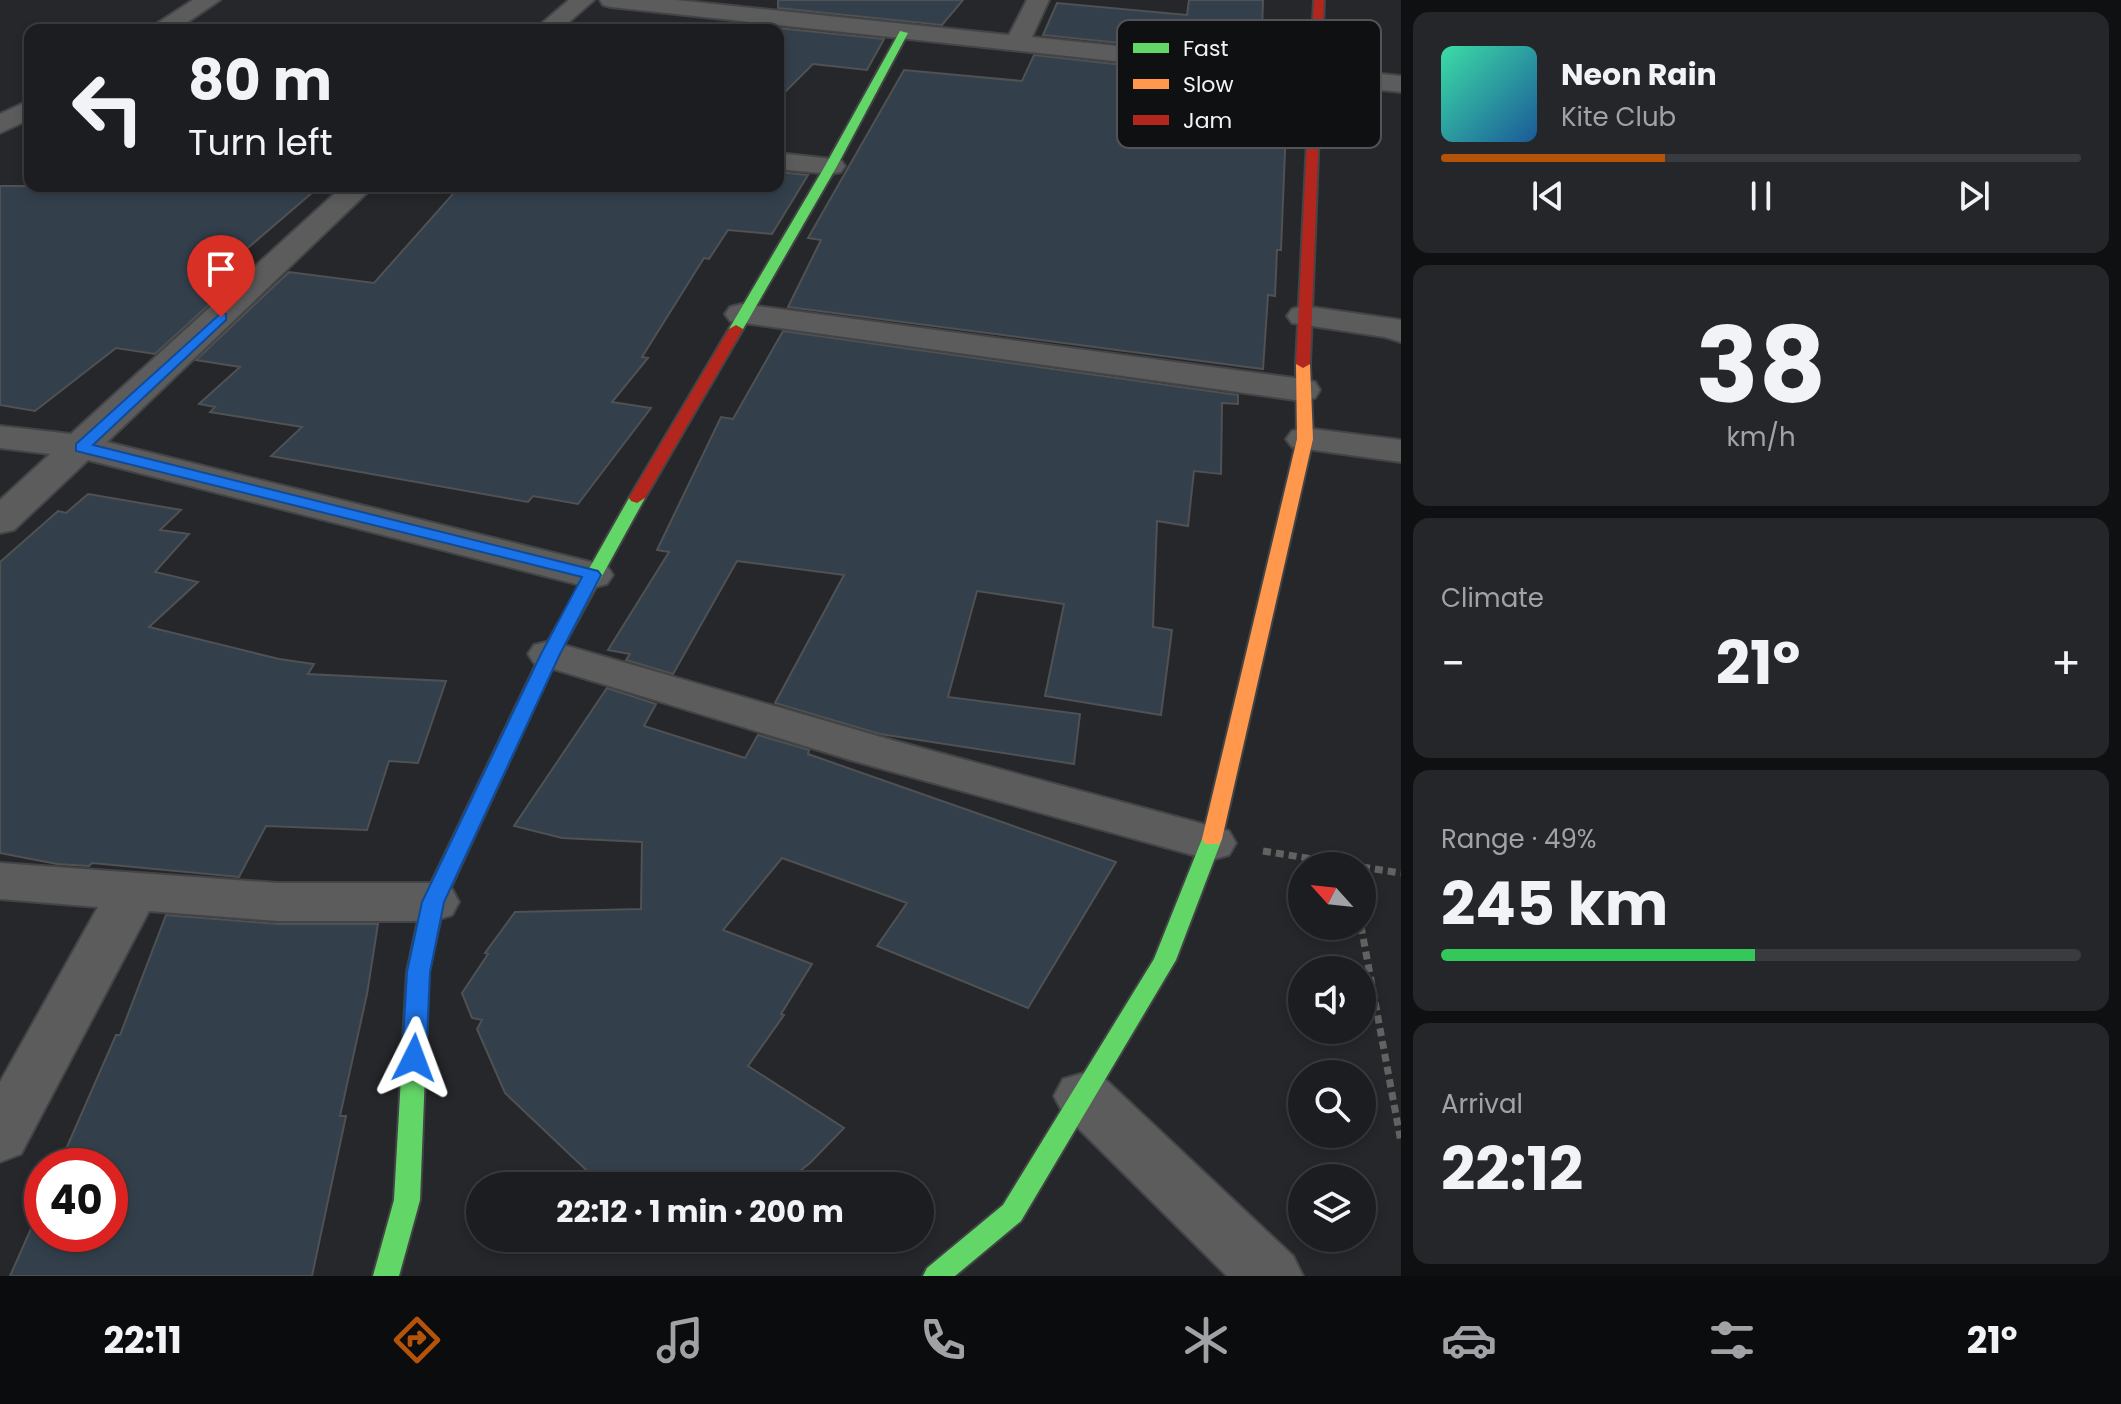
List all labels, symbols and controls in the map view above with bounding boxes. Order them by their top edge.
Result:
legend [1117,20,1381,148]
text: Fast [1183,33,1228,64]
text: 80 m [188,41,332,120]
text: Neon Rain [1561,53,1717,96]
icon: left [56,56,160,160]
text: Slow [1183,69,1233,100]
text: Kite Club [1561,99,1676,135]
text: Jam [1183,105,1232,136]
text: Turn left [188,117,333,168]
icon: previous [1526,174,1570,218]
icon: pause [1739,174,1783,218]
icon: next [1952,174,1996,218]
pin [187,235,255,317]
icon: arrive [199,247,243,291]
text: 38 [1696,293,1826,438]
text: km/h [1726,419,1796,455]
text: Climate [1441,580,1544,616]
text: 21° [1716,621,1800,705]
text: − [1441,633,1465,694]
text: + [2051,633,2081,694]
text: Range · 49% [1441,821,1597,857]
north arrow [1288,852,1376,940]
map controls [1288,852,1376,1252]
text: 245 km [1441,862,1668,946]
button: sound [1288,956,1376,1044]
position arrow [372,1016,456,1100]
button: search [1288,1060,1376,1148]
text: Arrival [1441,1086,1523,1122]
text: 22:12 [1441,1127,1583,1211]
speed limit sign: 40 [24,1148,128,1252]
button: layers [1288,1164,1376,1252]
text: 22:12 · 1 min · 200 m [556,1190,844,1233]
icon: directions [389,1312,445,1368]
icon: music [652,1312,708,1368]
icon: phone [915,1312,971,1368]
icon: climate [1178,1312,1234,1368]
icon: car [1441,1312,1497,1368]
icon: filters [1704,1312,1760,1368]
text: 22:11 [103,1315,182,1366]
text: 21° [1967,1315,2017,1366]

